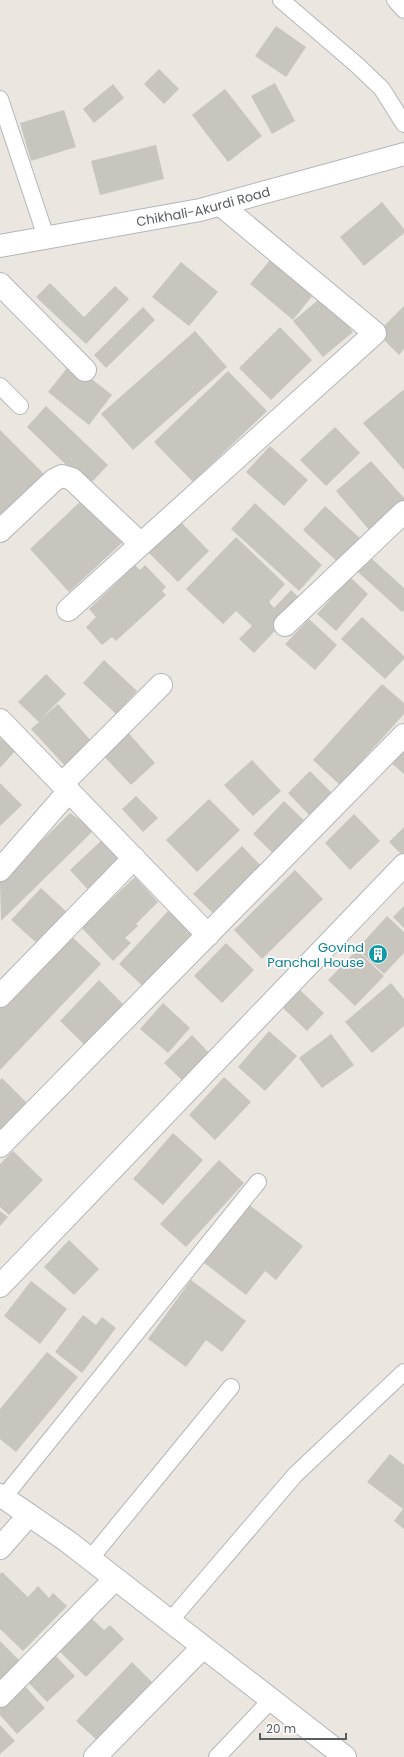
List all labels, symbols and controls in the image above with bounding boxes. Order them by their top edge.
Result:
street label: Chikhali-Akurdi Road [135,182,272,231]
place label: Govind Panchal House [267,938,364,972]
building icon: Govind Panchal House [367,943,389,965]
scale bar [260,1715,346,1741]
text: 20 m [266,1720,296,1737]

